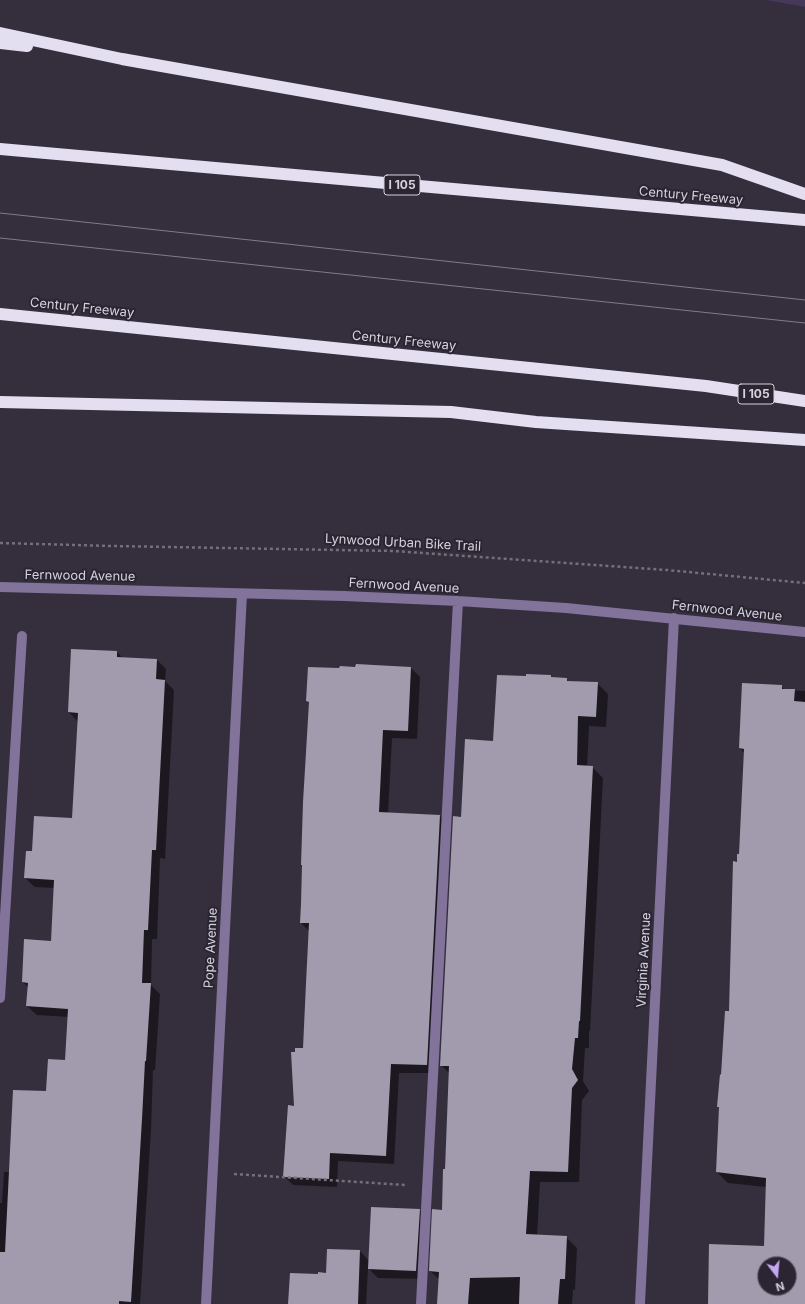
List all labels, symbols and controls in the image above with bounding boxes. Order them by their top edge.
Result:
road number: I 105 [384,175,420,195]
street label: Century Freeway [638,184,744,208]
street label: Century Freeway [29,295,135,321]
street label: Century Freeway [351,328,457,354]
road number: I 105 [738,384,774,404]
street label: Lynwood Urban Bike Trail [324,531,482,555]
street label: Fernwood Avenue [24,567,136,585]
street label: Fernwood Avenue [348,575,460,597]
street label: Fernwood Avenue [671,597,783,625]
street label: Pope Avenue [201,907,221,989]
street label: Virginia Avenue [634,912,654,1008]
north arrow [757,1256,797,1296]
text: N [774,1279,786,1294]

